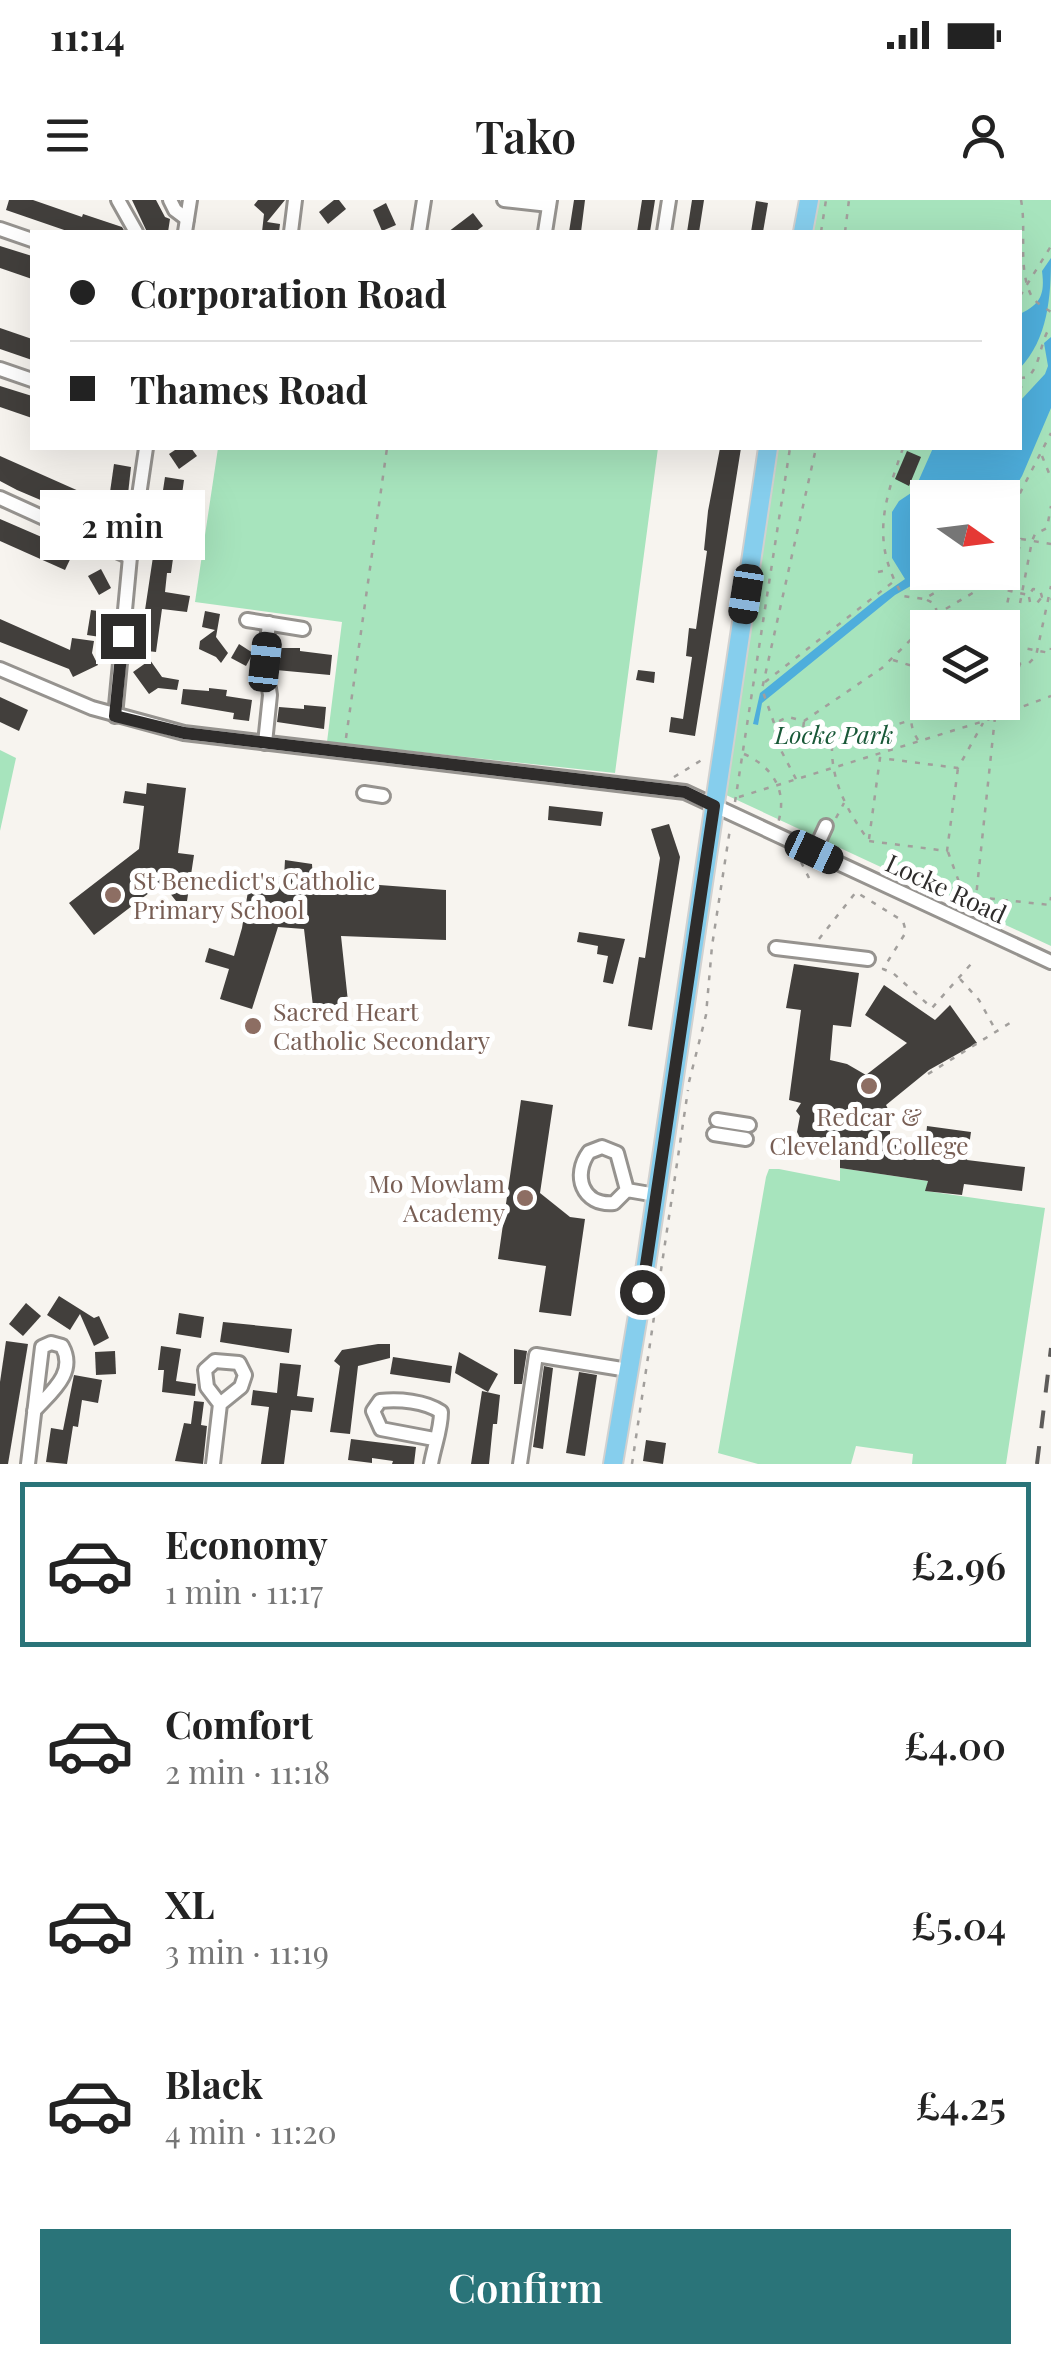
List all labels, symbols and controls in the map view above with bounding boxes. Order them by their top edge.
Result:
text: 11:14 [50,10,125,61]
text: Tako [475,105,576,165]
icon: menu [40,108,95,163]
icon: person [956,108,1011,163]
text: Corporation Road [130,267,447,318]
text: Thames Road [130,363,368,414]
north arrow [910,480,1020,590]
map controls [910,480,1020,720]
callout: 2 min [41,491,206,561]
text: 2 min [82,503,163,546]
car [726,562,766,626]
button: layers [910,610,1020,720]
route end [101,614,146,659]
car [247,631,283,693]
park label: Locke Park [774,717,893,750]
car [780,826,848,878]
street label: Locke Road [881,845,1012,930]
place label: St Benedict's Catholic Primary School [133,863,375,925]
marker: St Benedict's Catholic Primary School [102,884,124,906]
place label: Sacred Heart Catholic Secondary [273,994,491,1056]
marker: Sacred Heart Catholic Secondary [242,1015,264,1037]
marker: Redcar & Cleveland College [858,1075,880,1097]
place label: Redcar & Cleveland College [769,1099,969,1161]
place label: Mo Mowlam Academy [368,1166,505,1228]
marker: Mo Mowlam Academy [514,1187,536,1209]
route start [620,1270,665,1315]
text: Economy [165,1518,328,1569]
icon: car [45,1520,135,1610]
text: £2.96 [911,1539,1006,1590]
text: 1 min · 11:17 [165,1569,323,1612]
text: Comfort [165,1698,313,1749]
icon: car [45,1700,135,1790]
text: £4.00 [904,1719,1006,1770]
text: 2 min · 11:18 [165,1749,330,1792]
text: XL [165,1878,214,1929]
icon: car [45,1880,135,1970]
text: £5.04 [911,1899,1006,1950]
text: 3 min · 11:19 [165,1929,329,1972]
text: Black [165,2058,263,2109]
icon: car [45,2060,135,2150]
text: £4.25 [916,2079,1006,2130]
text: 4 min · 11:20 [165,2109,337,2152]
button: Confirm [40,2229,1011,2344]

